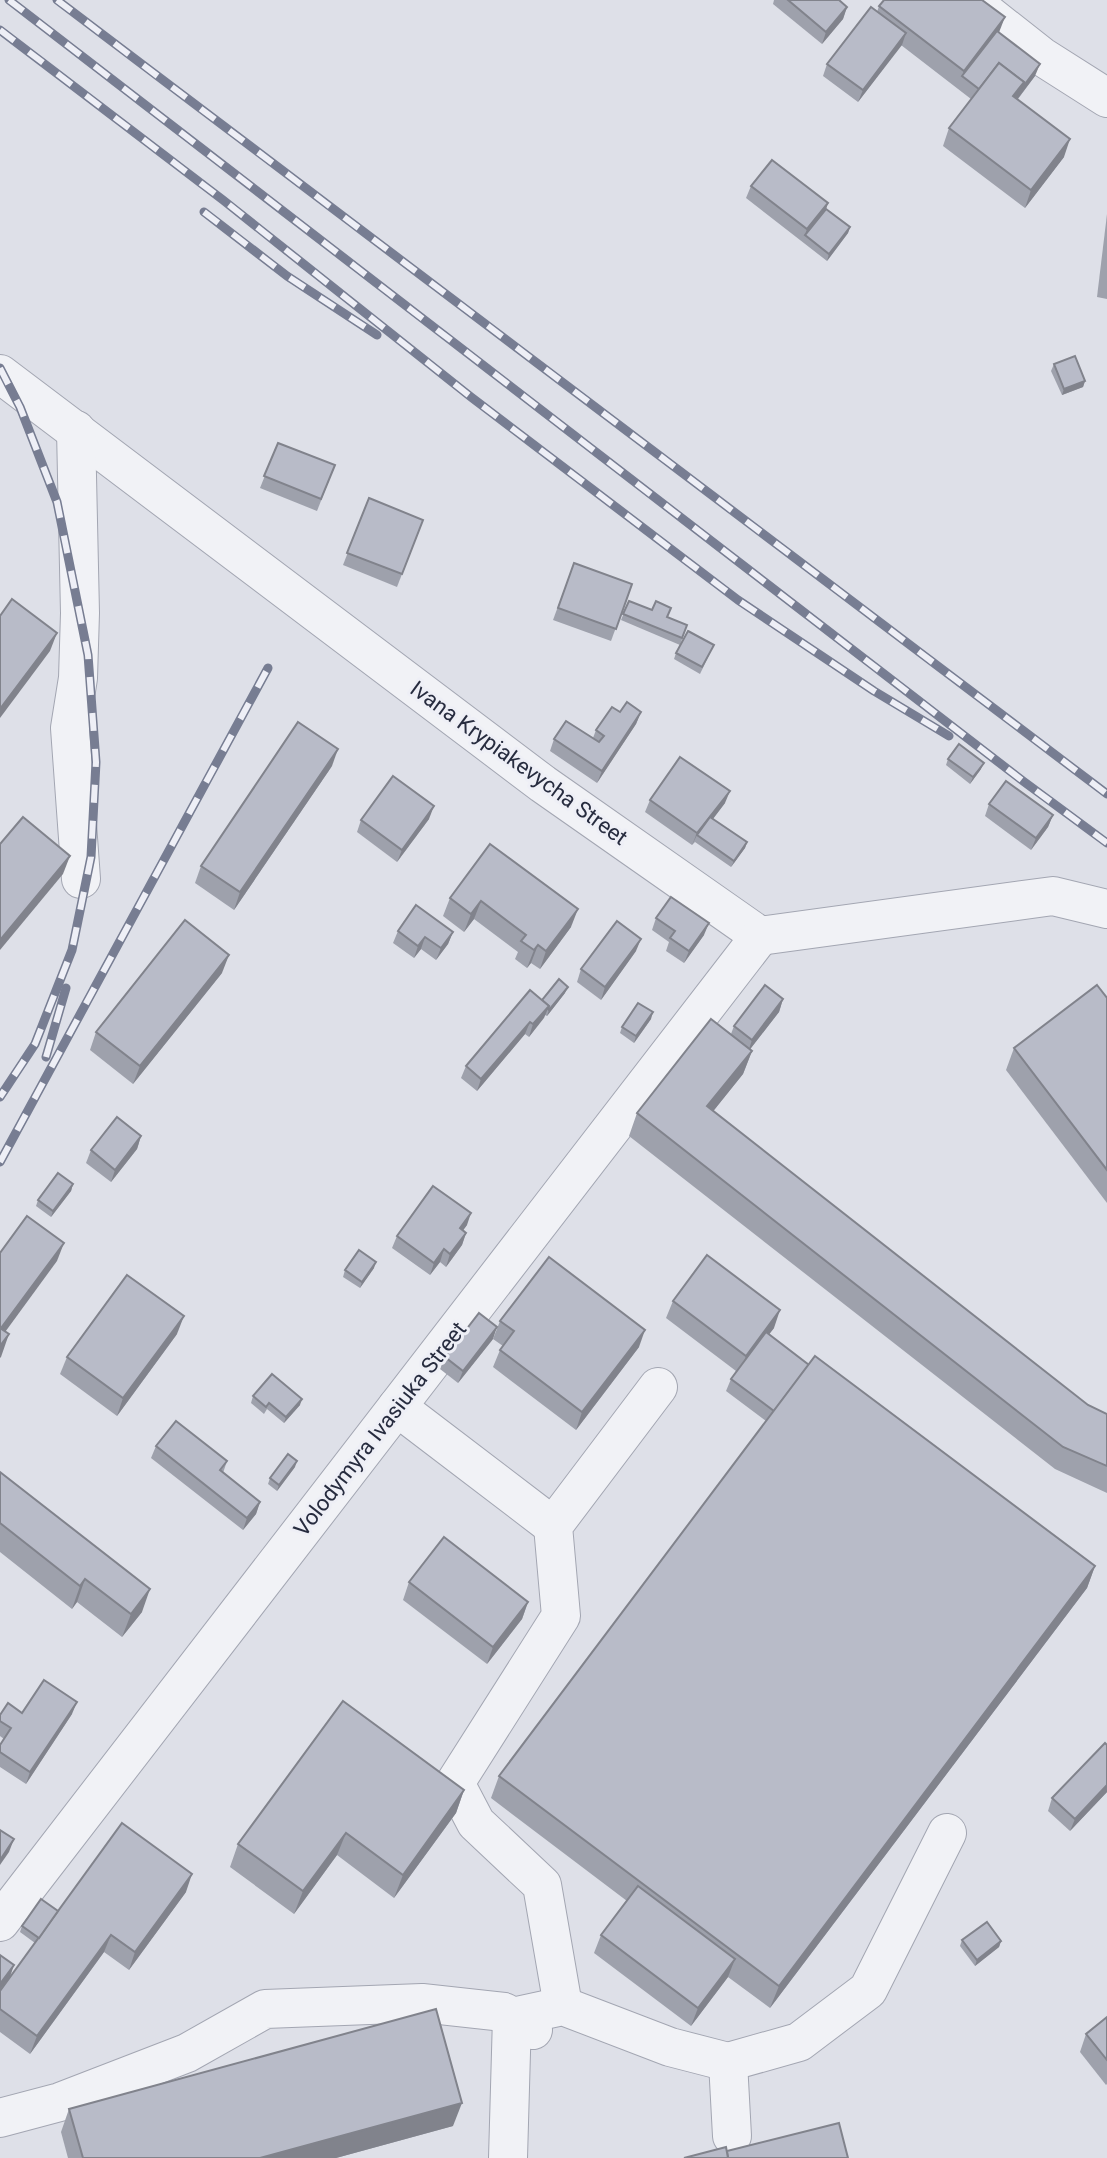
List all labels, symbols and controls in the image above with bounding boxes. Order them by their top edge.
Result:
street label: Ivana Krypiakevycha Street [406,676,632,850]
street label: Volodymyra Ivasiuka Street [289,1317,471,1541]

